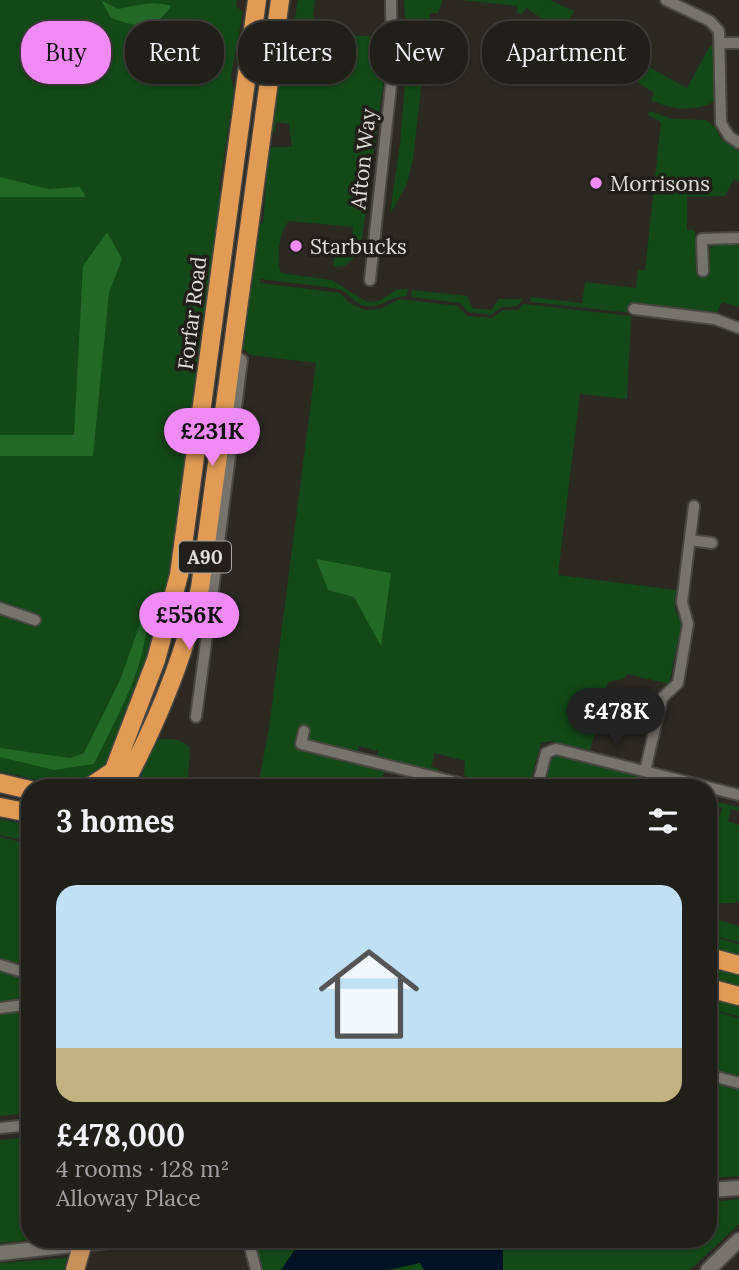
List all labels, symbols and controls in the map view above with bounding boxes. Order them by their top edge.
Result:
chip: Buy [21,21,111,84]
chip: Rent [125,21,224,84]
chip: Filters [238,21,356,84]
chip: New [370,21,468,84]
chip: Apartment [482,21,650,84]
street label: Afton Way [344,107,382,212]
place label: Morrisons [610,170,710,197]
marker: Morrisons [588,175,604,191]
place label: Starbucks [310,233,407,260]
marker: Starbucks [288,238,304,254]
street label: Forfar Road [172,255,212,371]
pin: £231K [163,408,261,468]
text: £231K [180,416,244,445]
road number: A90 [179,542,231,572]
pin: £556K [140,592,238,652]
text: £556K [155,600,223,629]
pin: £478K [567,688,665,748]
text: £478K [583,696,649,725]
text: 3 homes [56,802,175,840]
icon: filters [644,802,682,840]
icon: home [306,931,432,1057]
text: £478,000 [56,1116,185,1154]
text: 4 rooms · 128 m² [56,1154,229,1183]
text: Alloway Place [56,1183,201,1212]

